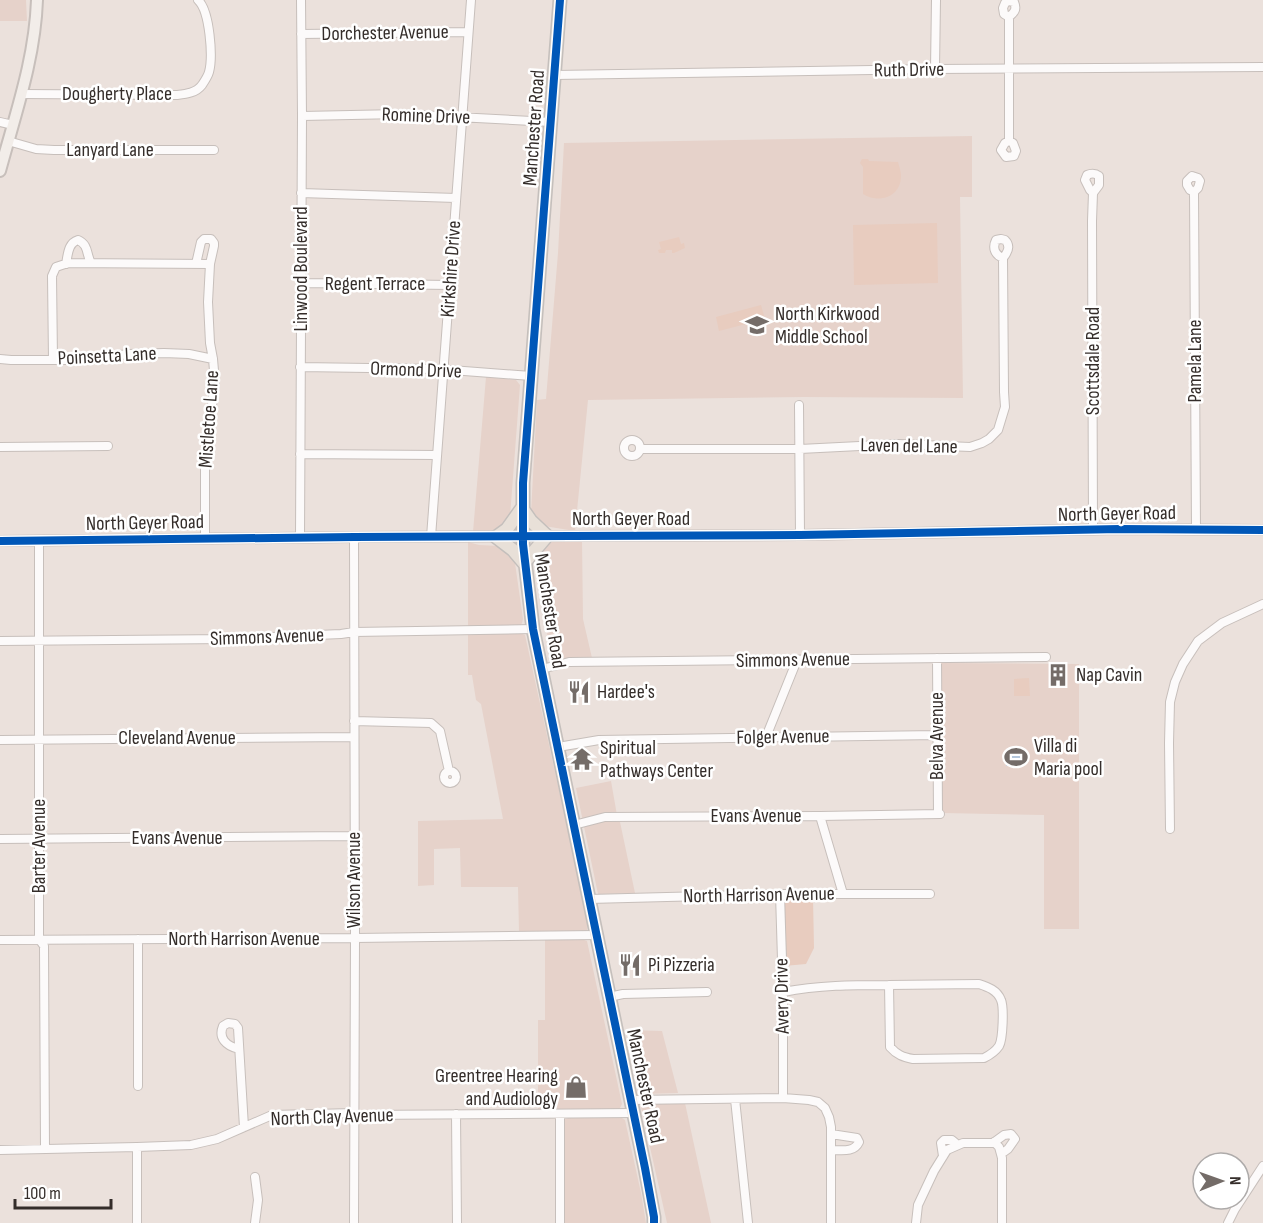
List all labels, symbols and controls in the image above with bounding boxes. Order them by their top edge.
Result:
street label: Dorchester Avenue [321,20,449,46]
street label: Ruth Drive [874,57,944,83]
street label: Manchester Road [518,69,550,187]
street label: Dougherty Place [62,82,172,106]
street label: Romine Drive [381,102,471,130]
street label: Lanyard Lane [66,138,154,162]
street label: Linwood Boulevard [289,206,313,332]
street label: Kirkshire Drive [436,220,466,318]
street label: Regent Terrace [325,272,425,296]
place label: North Kirkwood Middle School [775,302,880,349]
street label: Scottsdale Road [1081,307,1105,415]
school or university icon: North Kirkwood Middle School [744,312,770,338]
street label: Pamela Lane [1183,319,1207,403]
street label: Poinsetta Lane [57,341,157,371]
street label: Ormond Drive [370,356,462,384]
street label: Mistletoe Lane [194,369,224,469]
street label: Laven del Lane [860,433,958,459]
street label: North Geyer Road [1058,501,1176,527]
street label: North Geyer Road [572,507,690,531]
street label: North Geyer Road [86,510,204,536]
street label: Manchester Road [529,552,571,670]
street label: Simmons Avenue [210,623,324,651]
street label: Simmons Avenue [736,647,850,673]
building icon: Nap Cavin [1045,662,1071,688]
place label: Nap Cavin [1076,663,1142,687]
restaurant icon: Hardee's [566,679,592,705]
place label: Hardee's [597,680,655,704]
street label: Belva Avenue [925,692,949,780]
street label: Folger Avenue [736,724,830,750]
street label: Cleveland Avenue [118,726,236,750]
place label: Villa di Maria pool [1034,734,1103,781]
place label: Spiritual Pathways Center [600,736,713,783]
sports icon: Villa di Maria pool [1003,744,1029,770]
temple icon: Spiritual Pathways Center [569,746,595,772]
street label: Barter Avenue [27,799,51,893]
street label: Evans Avenue [710,804,802,828]
street label: Evans Avenue [131,826,223,850]
street label: Wilson Avenue [342,832,366,928]
street label: North Harrison Avenue [683,882,835,908]
street label: North Harrison Avenue [168,927,320,951]
restaurant icon: Pi Pizzeria [617,952,643,978]
place label: Pi Pizzeria [648,953,715,977]
street label: Avery Drive [769,958,795,1035]
street label: Manchester Road [621,1027,669,1145]
place label: Greentree Hearing and Audiology [435,1064,558,1111]
shop icon: Greentree Hearing and Audiology [563,1074,589,1100]
street label: North Clay Avenue [270,1103,394,1131]
north arrow [1191,1151,1251,1211]
scale bar [15,1172,111,1210]
text: N [1225,1176,1244,1185]
text: 100 m [24,1183,61,1204]

